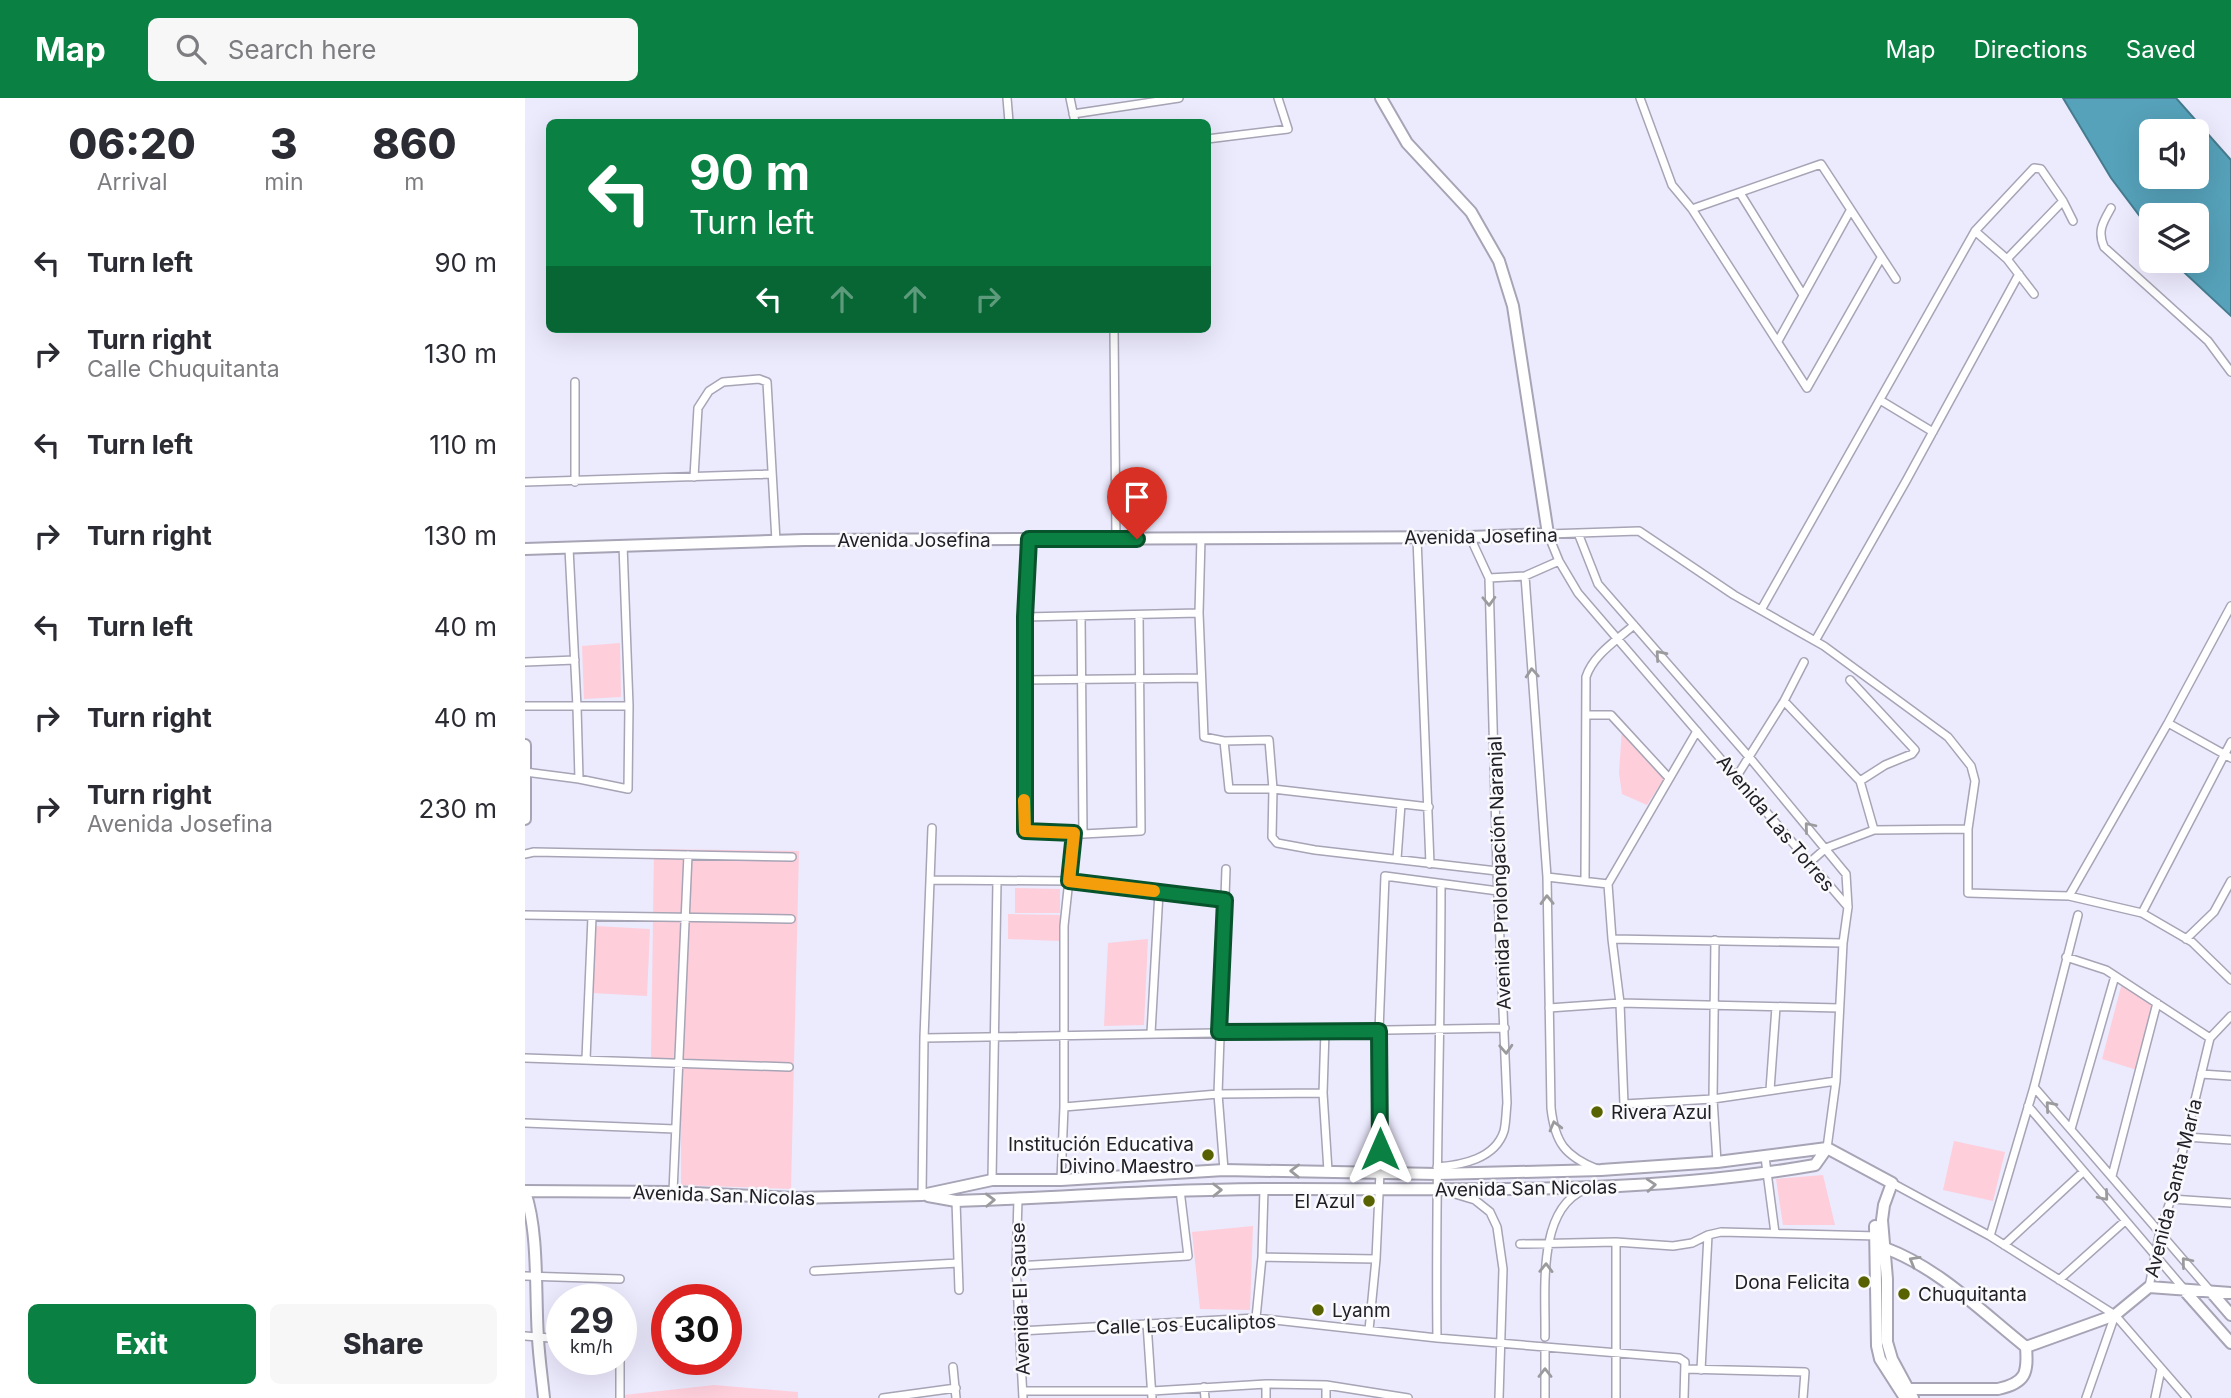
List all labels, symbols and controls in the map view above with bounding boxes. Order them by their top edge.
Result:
search box [148,18,638,81]
text: Map [35,29,106,69]
icon: search [172,30,210,68]
text: Search here [228,34,376,65]
text: Map [1886,35,1935,64]
text: Directions [1973,35,2088,64]
text: Saved [2126,35,2196,64]
text: 06:20 [68,118,196,169]
text: 3 [270,118,298,169]
text: 860 [372,118,457,169]
map controls [2139,119,2209,273]
button: sound [2139,119,2209,189]
text: 90 m [689,143,810,202]
icon: left [574,147,665,238]
text: Arrival [97,168,168,196]
text: min [264,168,304,196]
text: m [404,168,424,196]
text: Turn left [689,203,814,242]
button: layers [2139,203,2209,273]
icon: left [28,244,66,282]
text: Turn left [87,247,193,278]
text: 90 m [434,247,497,278]
icon: left [750,280,788,318]
icon: ahead [823,280,861,318]
icon: ahead [896,280,934,318]
icon: right [969,280,1007,318]
text: Turn right [87,324,212,355]
icon: right [28,335,66,373]
text: 130 m [424,338,497,369]
text: Calle Chuquitanta [87,355,280,383]
icon: left [28,426,66,464]
text: Turn left [87,429,193,460]
text: 110 m [429,429,497,460]
pin [1107,467,1167,539]
icon: arrive [1118,478,1156,516]
icon: right [28,517,66,555]
text: Turn right [87,520,212,551]
text: 130 m [424,520,497,551]
street label: Avenida Josefina [1404,524,1558,549]
street label: Avenida Josefina [837,529,991,552]
one-way arrow [1482,596,1497,607]
icon: left [28,608,66,646]
text: Turn left [87,611,193,642]
text: 40 m [434,611,497,642]
one-way arrow [1656,650,1668,663]
one-way arrow [1525,667,1540,678]
icon: right [28,699,66,737]
text: Turn right [87,702,212,733]
text: 40 m [434,702,497,733]
street label: Avenida Prolongación Naranjal [1483,736,1516,1010]
street label: Avenida Las Torres [1712,750,1839,896]
text: Turn right [87,779,212,810]
icon: right [28,790,66,828]
text: 230 m [419,793,497,824]
text: Avenida Josefina [87,810,273,838]
one-way arrow [1805,823,1817,836]
one-way arrow [1539,894,1555,904]
one-way arrow [1499,1044,1514,1055]
street label: Avenida Santa María [2140,1096,2207,1280]
place label: Rivera Azul [1611,1101,1712,1124]
one-way arrow [2046,1101,2058,1114]
marker: Rivera Azul [1589,1104,1605,1120]
position arrow [1343,1112,1417,1186]
one-way arrow [1549,1121,1563,1133]
place label: Institución Educativa Divino Maestro [1008,1133,1194,1178]
marker: Institución Educativa Divino Maestro [1200,1147,1216,1163]
one-way arrow [1290,1163,1300,1179]
street label: Avenida San Nicolas [1435,1175,1617,1202]
one-way arrow [1646,1177,1657,1192]
street label: Avenida San Nicolas [632,1181,816,1210]
one-way arrow [1212,1182,1223,1197]
one-way arrow [2096,1189,2109,1201]
place label: El Azul [1294,1190,1355,1213]
one-way arrow [985,1192,995,1208]
marker: El Azul [1361,1193,1377,1209]
street label: Avenida El Sause [1006,1222,1035,1376]
one-way arrow [1908,1256,1921,1269]
one-way arrow [2182,1257,2194,1270]
one-way arrow [1539,1263,1554,1274]
place label: Dona Felicita [1734,1271,1850,1294]
marker: Dona Felicita [1856,1274,1872,1290]
place label: Chuquitanta [1918,1283,2027,1306]
speed limit sign: 30 [651,1284,742,1375]
marker: Chuquitanta [1896,1286,1912,1302]
text: 29 [569,1299,614,1341]
place label: Lyanm [1332,1299,1391,1322]
marker: Lyanm [1310,1302,1326,1318]
button: Exit [28,1304,256,1384]
button: Share [270,1304,497,1384]
street label: Calle Los Eucaliptos [1095,1310,1277,1339]
text: km/h [570,1336,613,1357]
one-way arrow [1537,1367,1553,1377]

